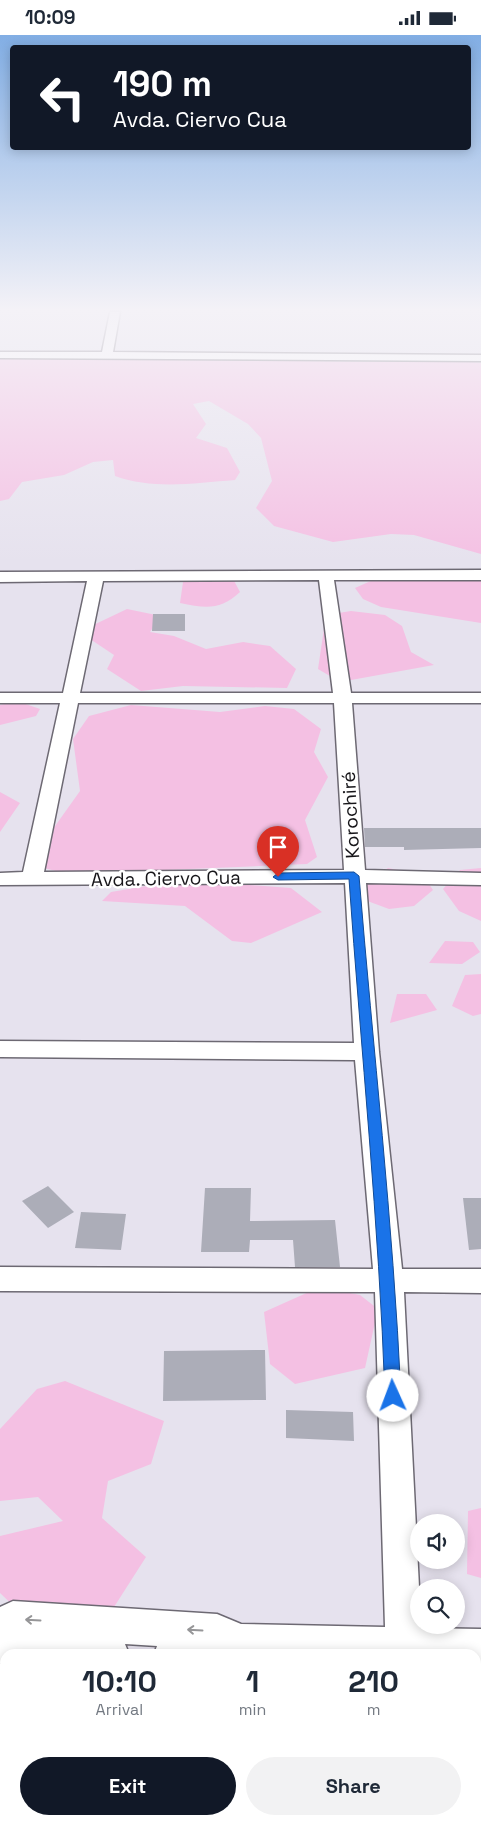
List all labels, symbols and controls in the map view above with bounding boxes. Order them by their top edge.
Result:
text: 10:09 [25,5,76,30]
text: 190 m [113,62,212,106]
icon: left [30,65,95,130]
text: Avda. Ciervo Cua [113,105,287,133]
street label: Korochiré [336,771,365,859]
pin [257,826,299,877]
icon: arrive [264,833,292,861]
street label: Avda. Ciervo Cua [91,865,241,892]
position arrow [366,1369,418,1421]
map controls [410,1514,465,1634]
button: sound [410,1514,465,1569]
button: search [410,1579,465,1634]
one-way arrow [25,1616,41,1625]
one-way arrow [187,1626,203,1635]
text: 10:10 [82,1662,157,1701]
text: 1 [246,1662,259,1701]
text: 210 [348,1662,399,1701]
text: Arrival [96,1699,143,1720]
text: min [239,1699,266,1720]
text: m [367,1699,381,1720]
button: Exit [20,1757,236,1815]
button: Share [246,1757,461,1815]

